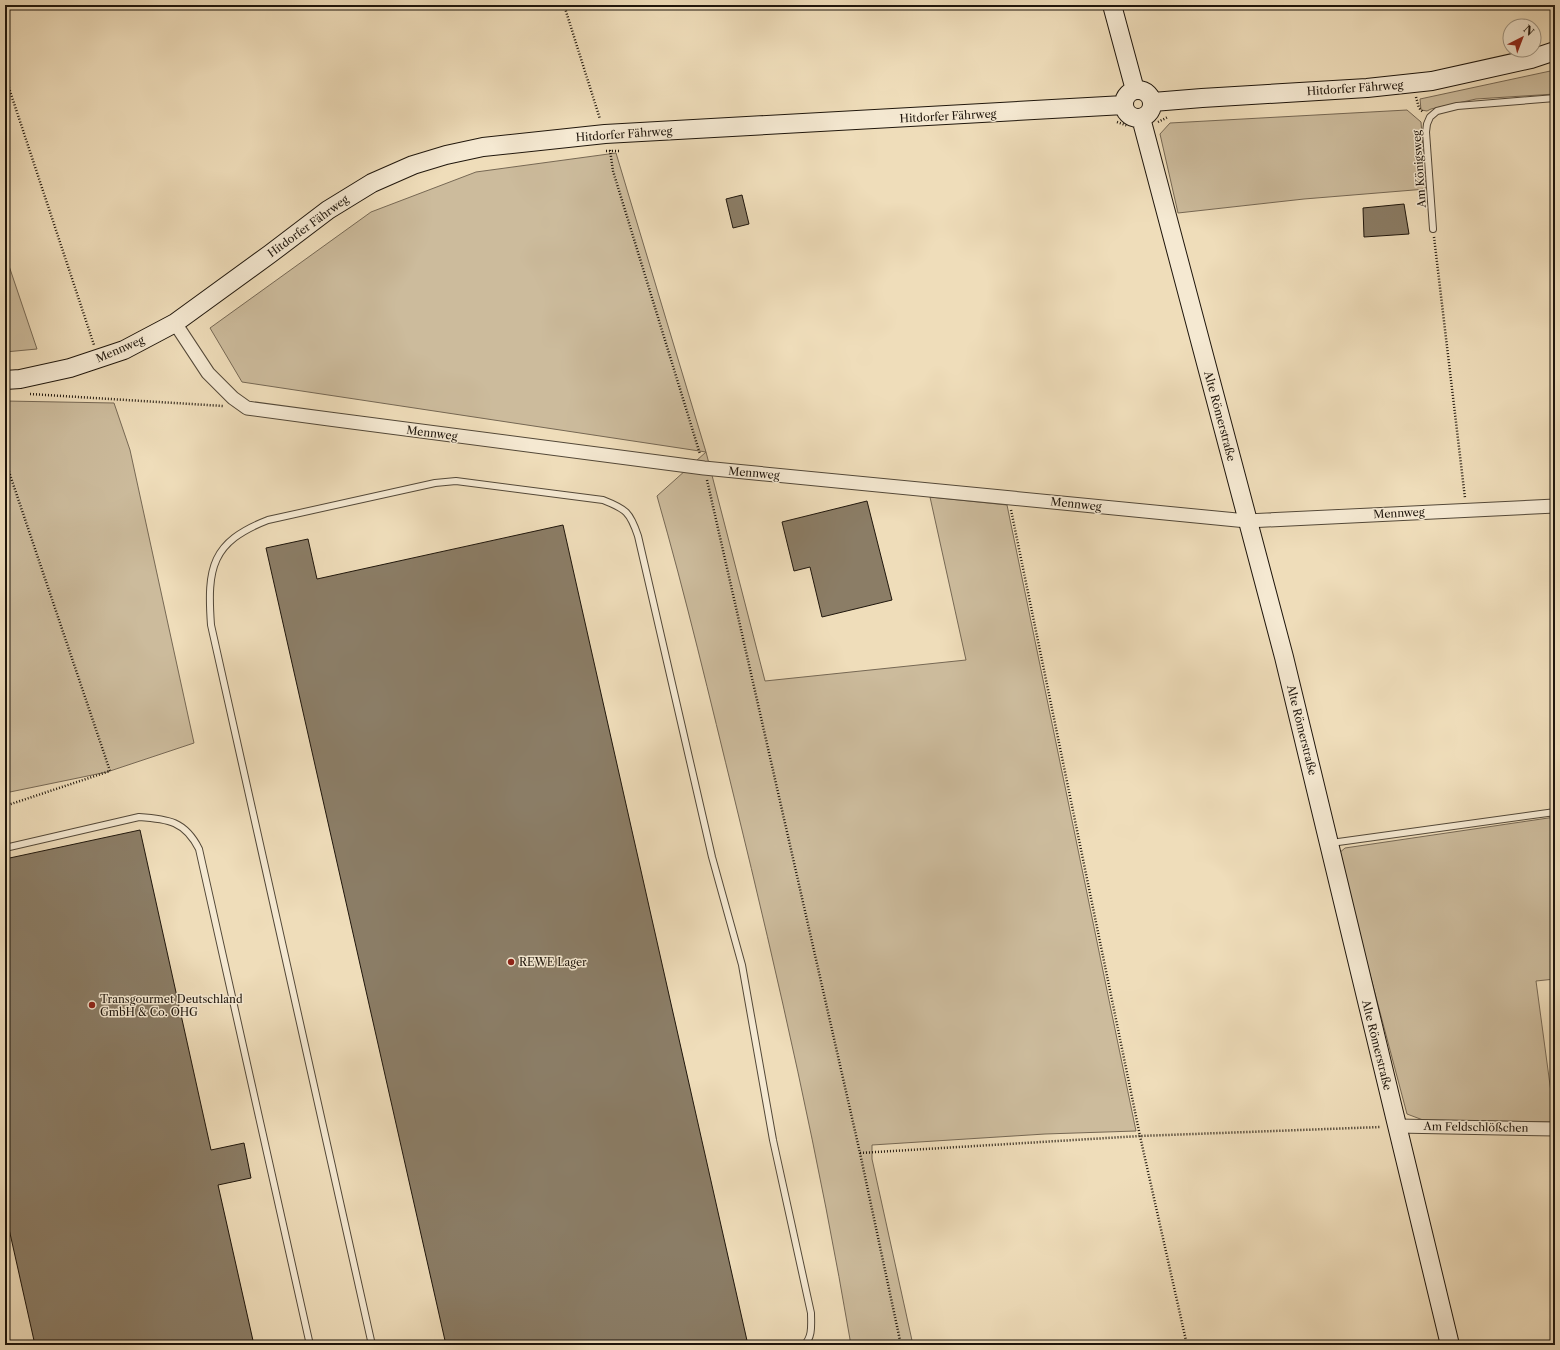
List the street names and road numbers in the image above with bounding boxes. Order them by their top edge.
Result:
street label: Hitdorfer Fährweg [1306,78,1404,98]
street label: Hitdorfer Fährweg [899,106,997,126]
street label: Hitdorfer Fährweg [575,124,673,144]
street label: Am Königsweg [1409,130,1429,209]
street label: Hitdorfer Fährweg [265,192,351,260]
street label: Mennweg [94,332,147,365]
street label: Alte Römerstraße [1201,368,1239,463]
street label: Mennweg [406,423,458,443]
street label: Mennweg [728,464,780,482]
street label: Mennweg [1050,494,1102,514]
street label: Mennweg [1373,505,1425,521]
street label: Alte Römerstraße [1284,682,1320,777]
street label: Alte Römerstraße [1359,997,1395,1092]
street label: Am Feldschlößchen [1422,1119,1529,1135]

